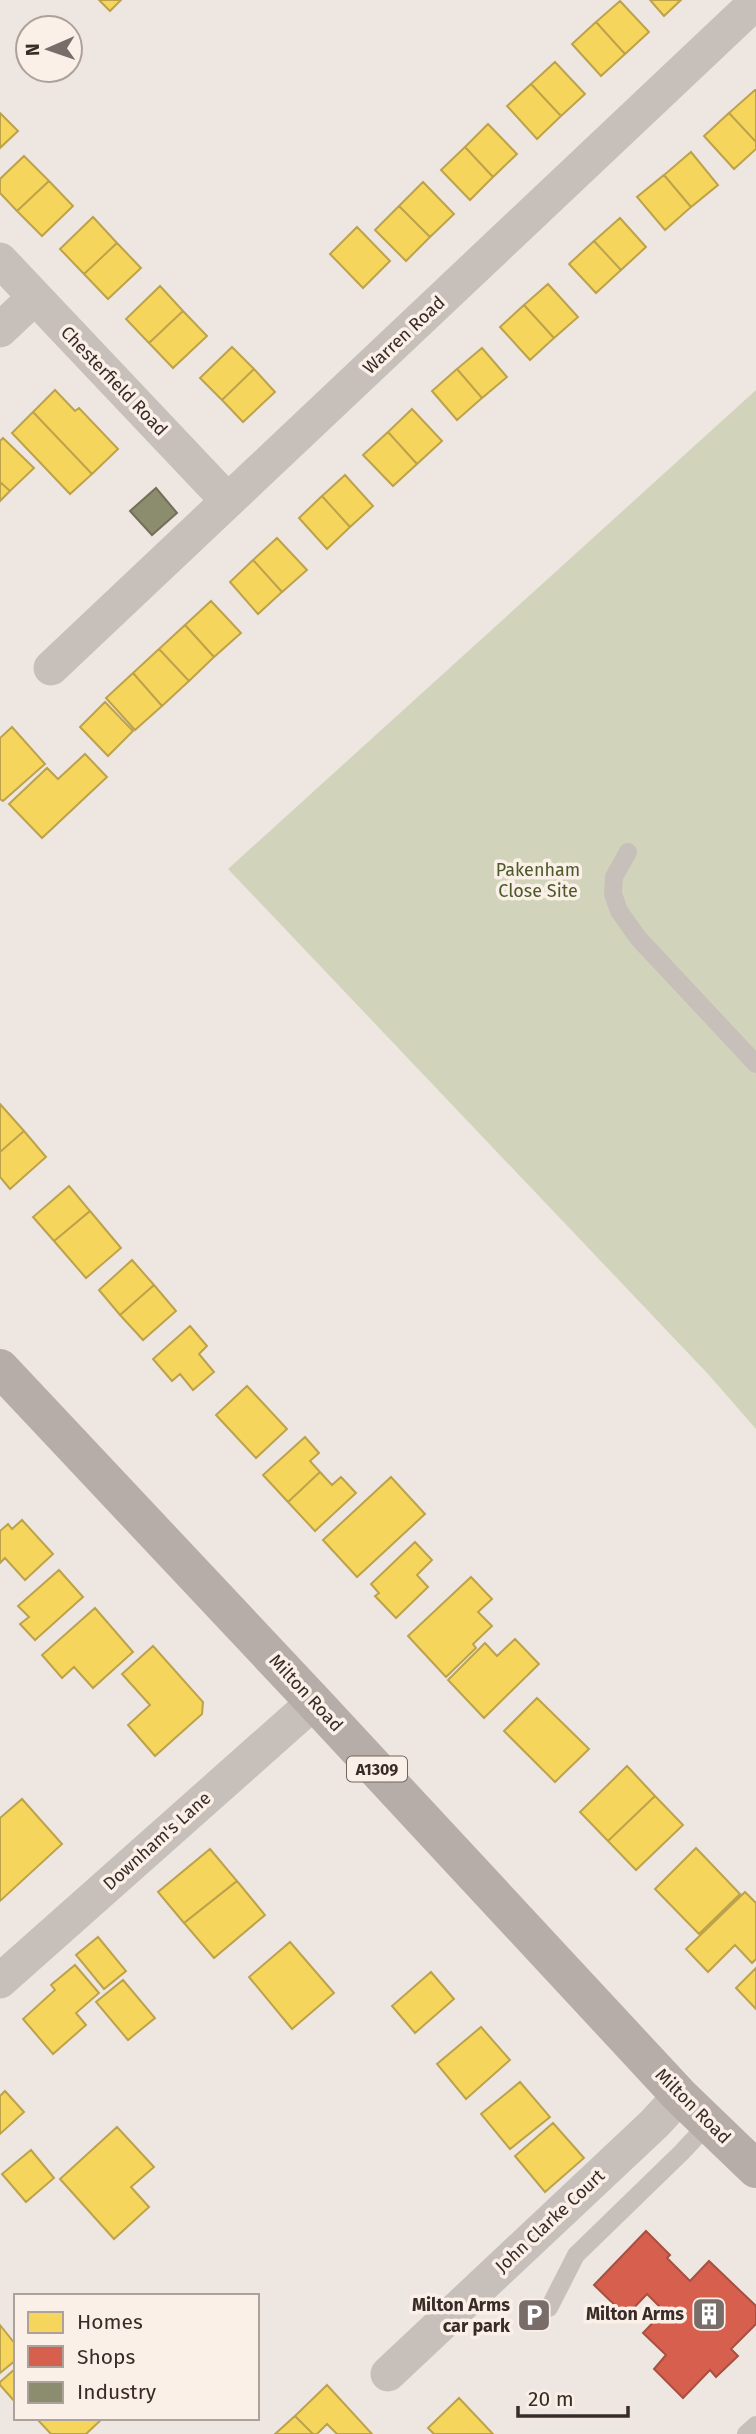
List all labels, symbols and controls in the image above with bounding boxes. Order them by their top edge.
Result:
north arrow [14,14,84,84]
text: N [21,43,44,56]
street label: Warren Road [358,291,450,379]
street label: Chesterfield Road [56,322,172,440]
park label: Pakenham Close Site [496,859,580,902]
street label: Milton Road [265,1650,347,1736]
road number: A1309 [347,1756,407,1782]
street label: Downham's Lane [99,1787,215,1895]
street label: Milton Road [651,2064,735,2148]
street label: John Clarke Court [491,2164,610,2277]
legend [14,2294,259,2420]
place label: Milton Arms car park [412,2294,511,2337]
building icon: Milton Arms [690,2295,728,2333]
parking icon: Milton Arms car park [515,2296,553,2334]
place label: Milton Arms [586,2303,684,2325]
text: Homes [77,2309,143,2335]
text: Shops [77,2344,135,2370]
scale bar [518,2374,628,2418]
text: Industry [77,2379,157,2405]
text: 20 m [528,2386,574,2412]

